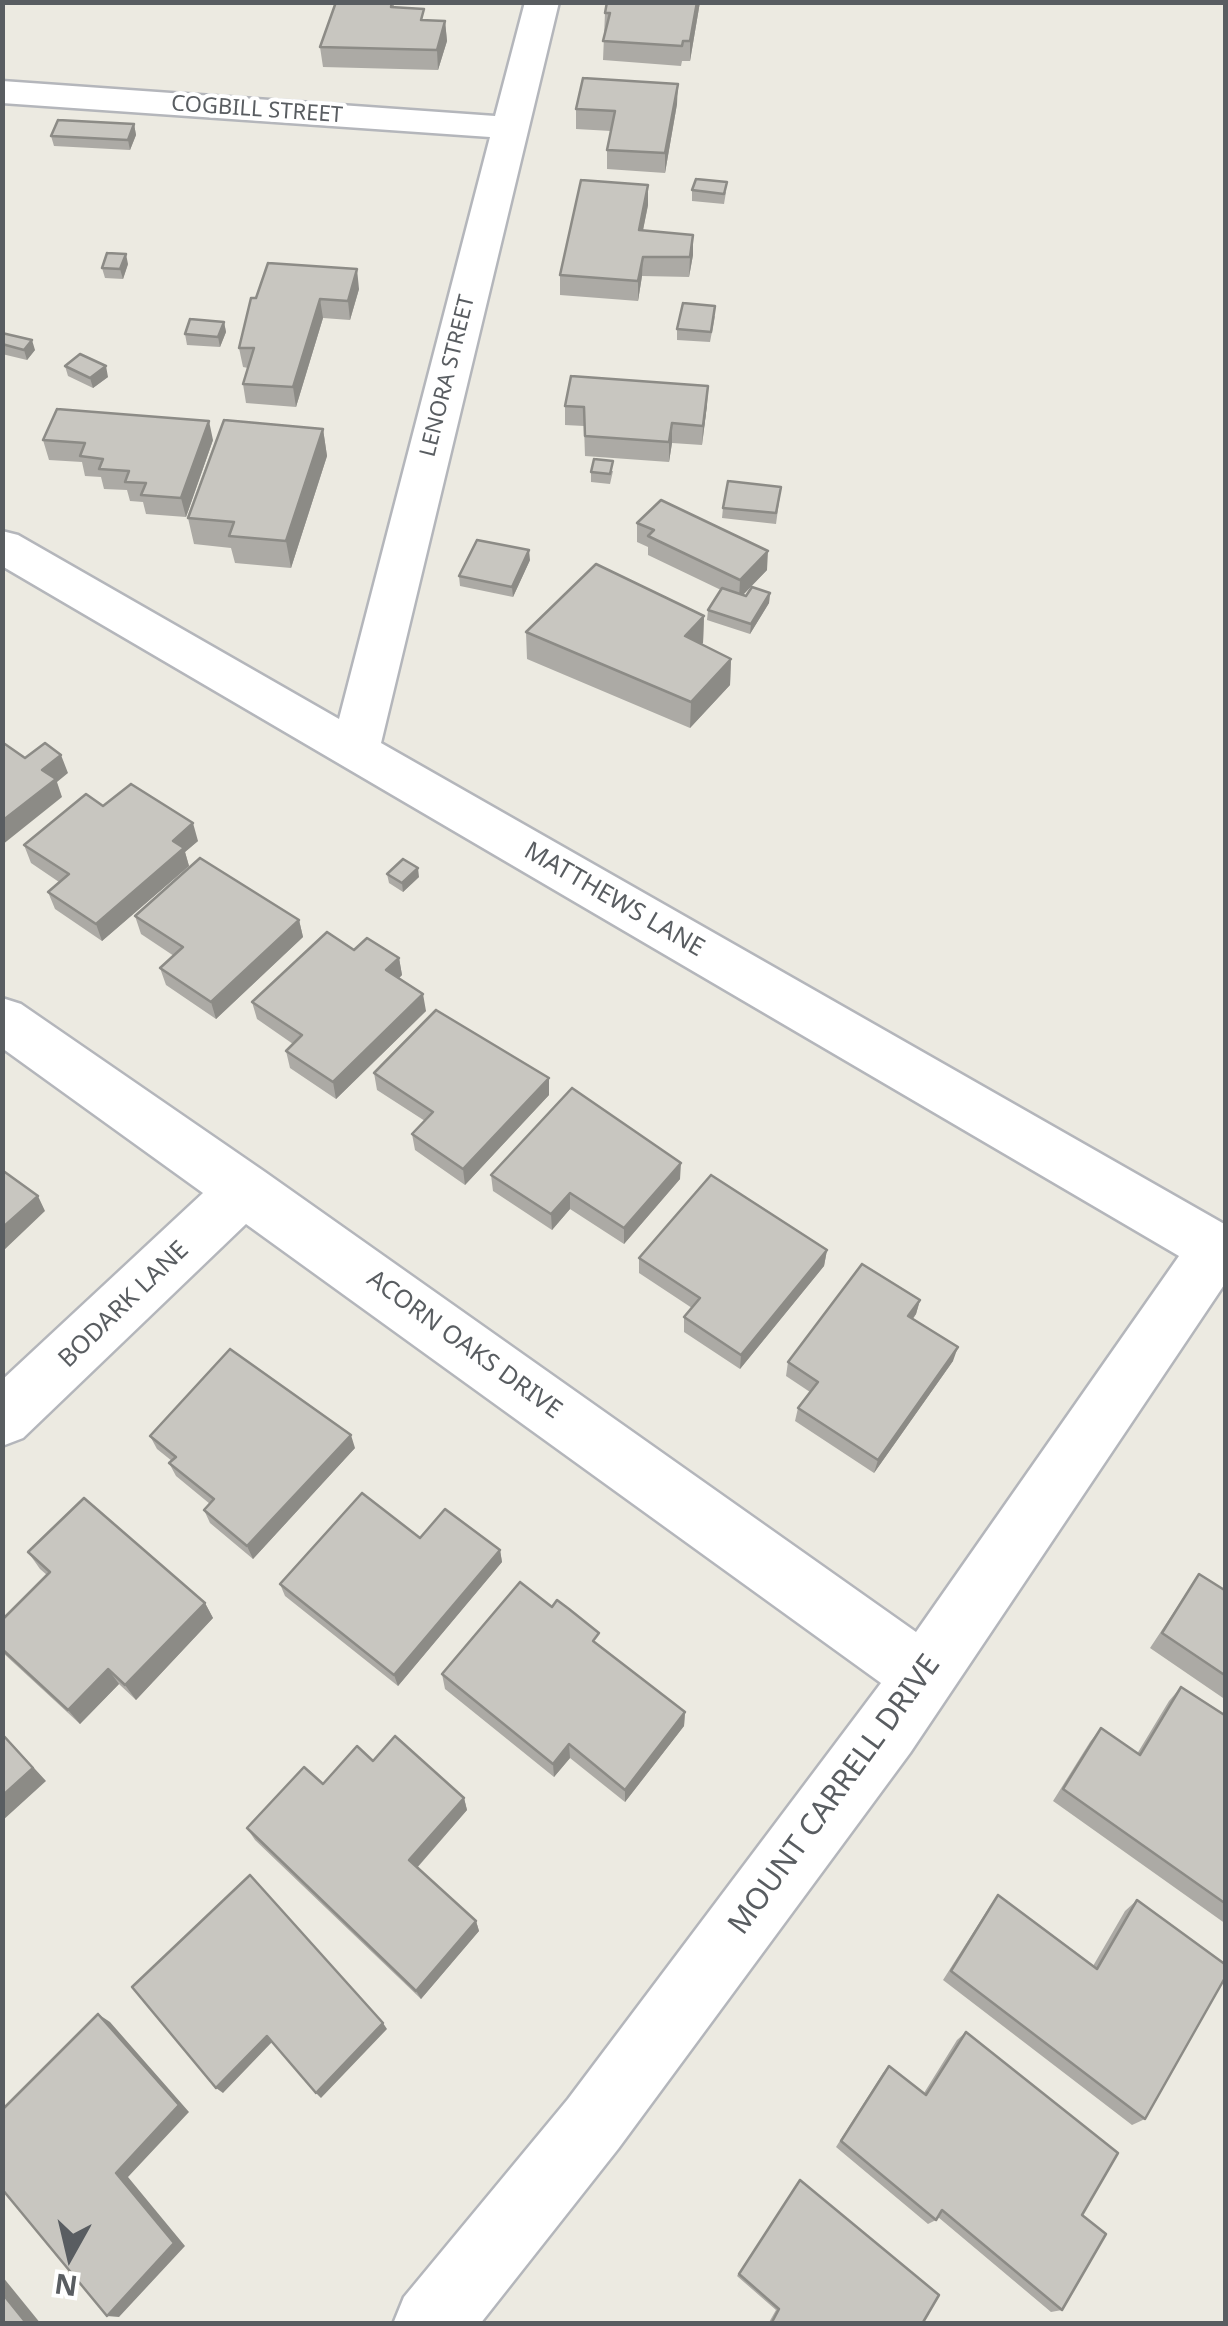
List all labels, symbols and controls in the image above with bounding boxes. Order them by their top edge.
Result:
street label: COGBILL STREET [170,91,344,129]
street label: LENORA STREET [415,292,481,460]
street label: MATTHEWS LANE [519,836,709,964]
street label: BODARK LANE [53,1236,195,1374]
street label: ACORN OAKS DRIVE [361,1264,567,1426]
street label: MOUNT CARRELL DRIVE [722,1648,948,1942]
north arrow [20,2206,120,2306]
text: N [52,2265,80,2306]

